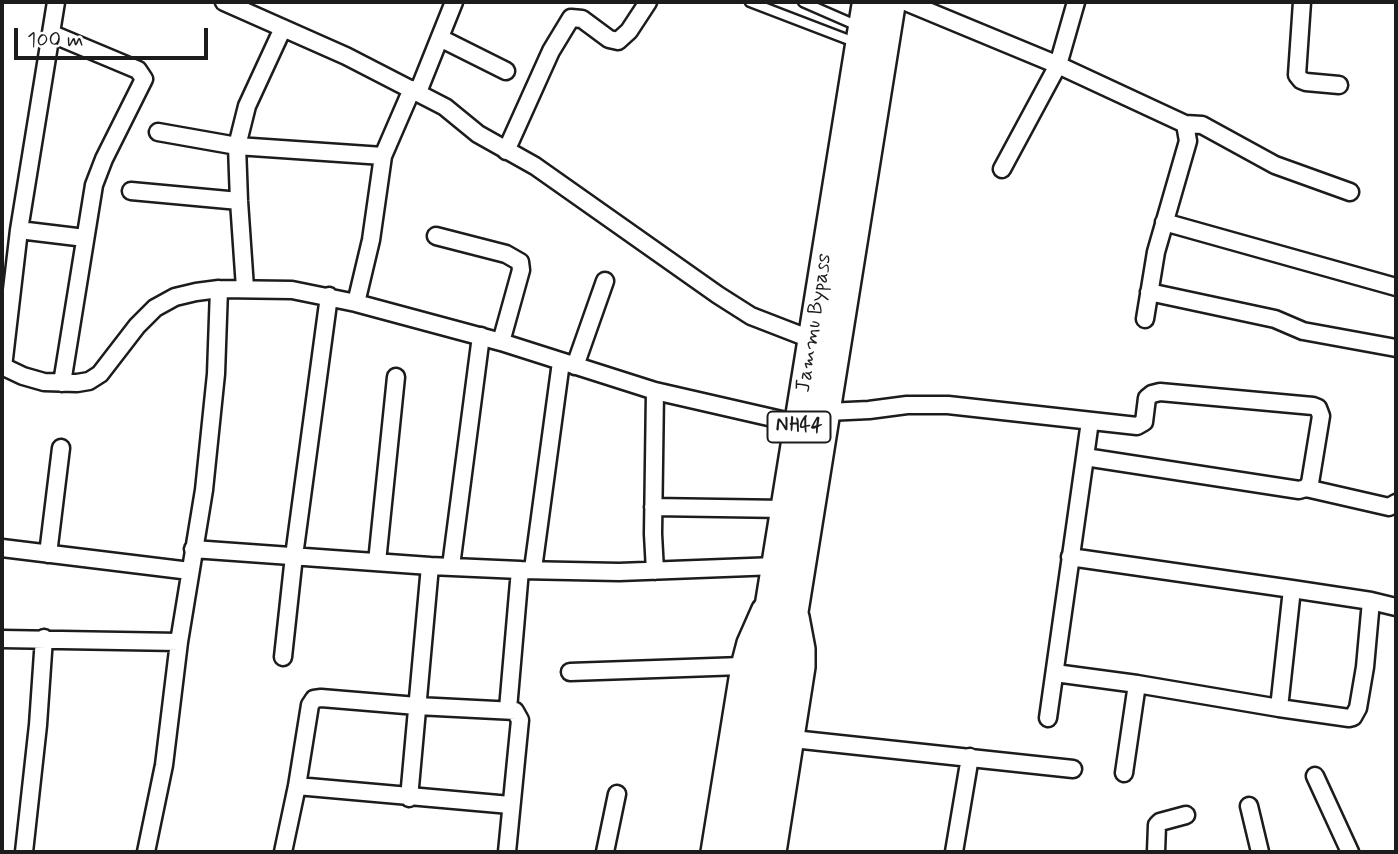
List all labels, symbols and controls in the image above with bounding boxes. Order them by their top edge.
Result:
scale bar [18,14,212,58]
text: 100 m [27,26,83,54]
street label: Jammu Bypass [792,252,838,394]
road number: NH44 [768,412,830,442]

